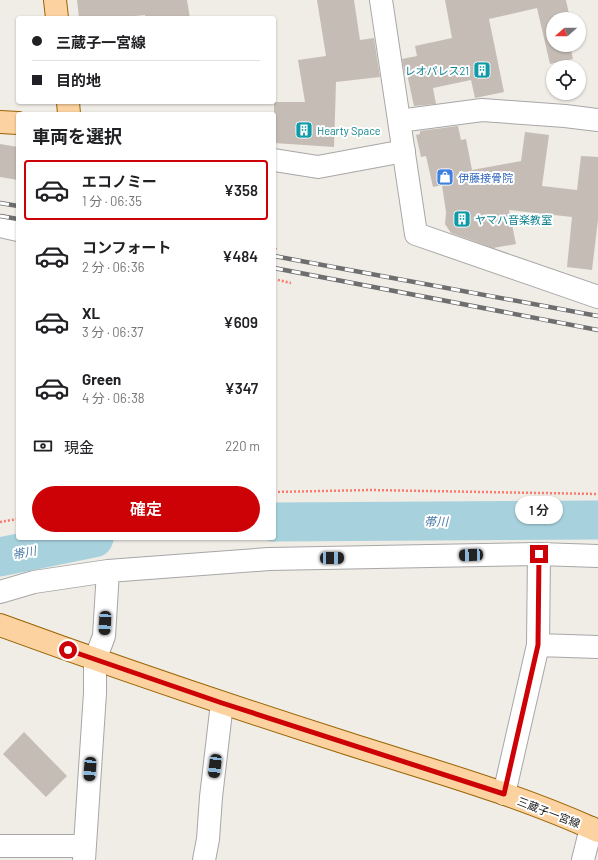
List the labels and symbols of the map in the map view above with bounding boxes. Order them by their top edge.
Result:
north arrow [546,12,586,52]
building icon: レオパレス21 [472,60,492,80]
place label: レオパレス21 [404,64,469,77]
building icon: Hearty Space [294,120,314,140]
place label: Hearty Space [317,124,381,137]
shop icon: 伊藤接骨院 [435,167,455,187]
place label: 伊藤接骨院 [458,171,513,184]
building icon: ヤマハ音楽教室 [452,209,472,229]
place label: ヤマハ音楽教室 [475,213,552,226]
callout: 1 分 [515,496,563,524]
water label: 帯川 [424,514,450,528]
water label: 帯川 [11,542,39,561]
route end [530,545,548,563]
car [459,549,483,561]
car [320,552,344,564]
car [98,611,112,635]
route start [59,641,77,659]
car [208,753,222,779]
car [83,757,97,781]
street label: 三蔵子一宮線 [516,794,582,830]

